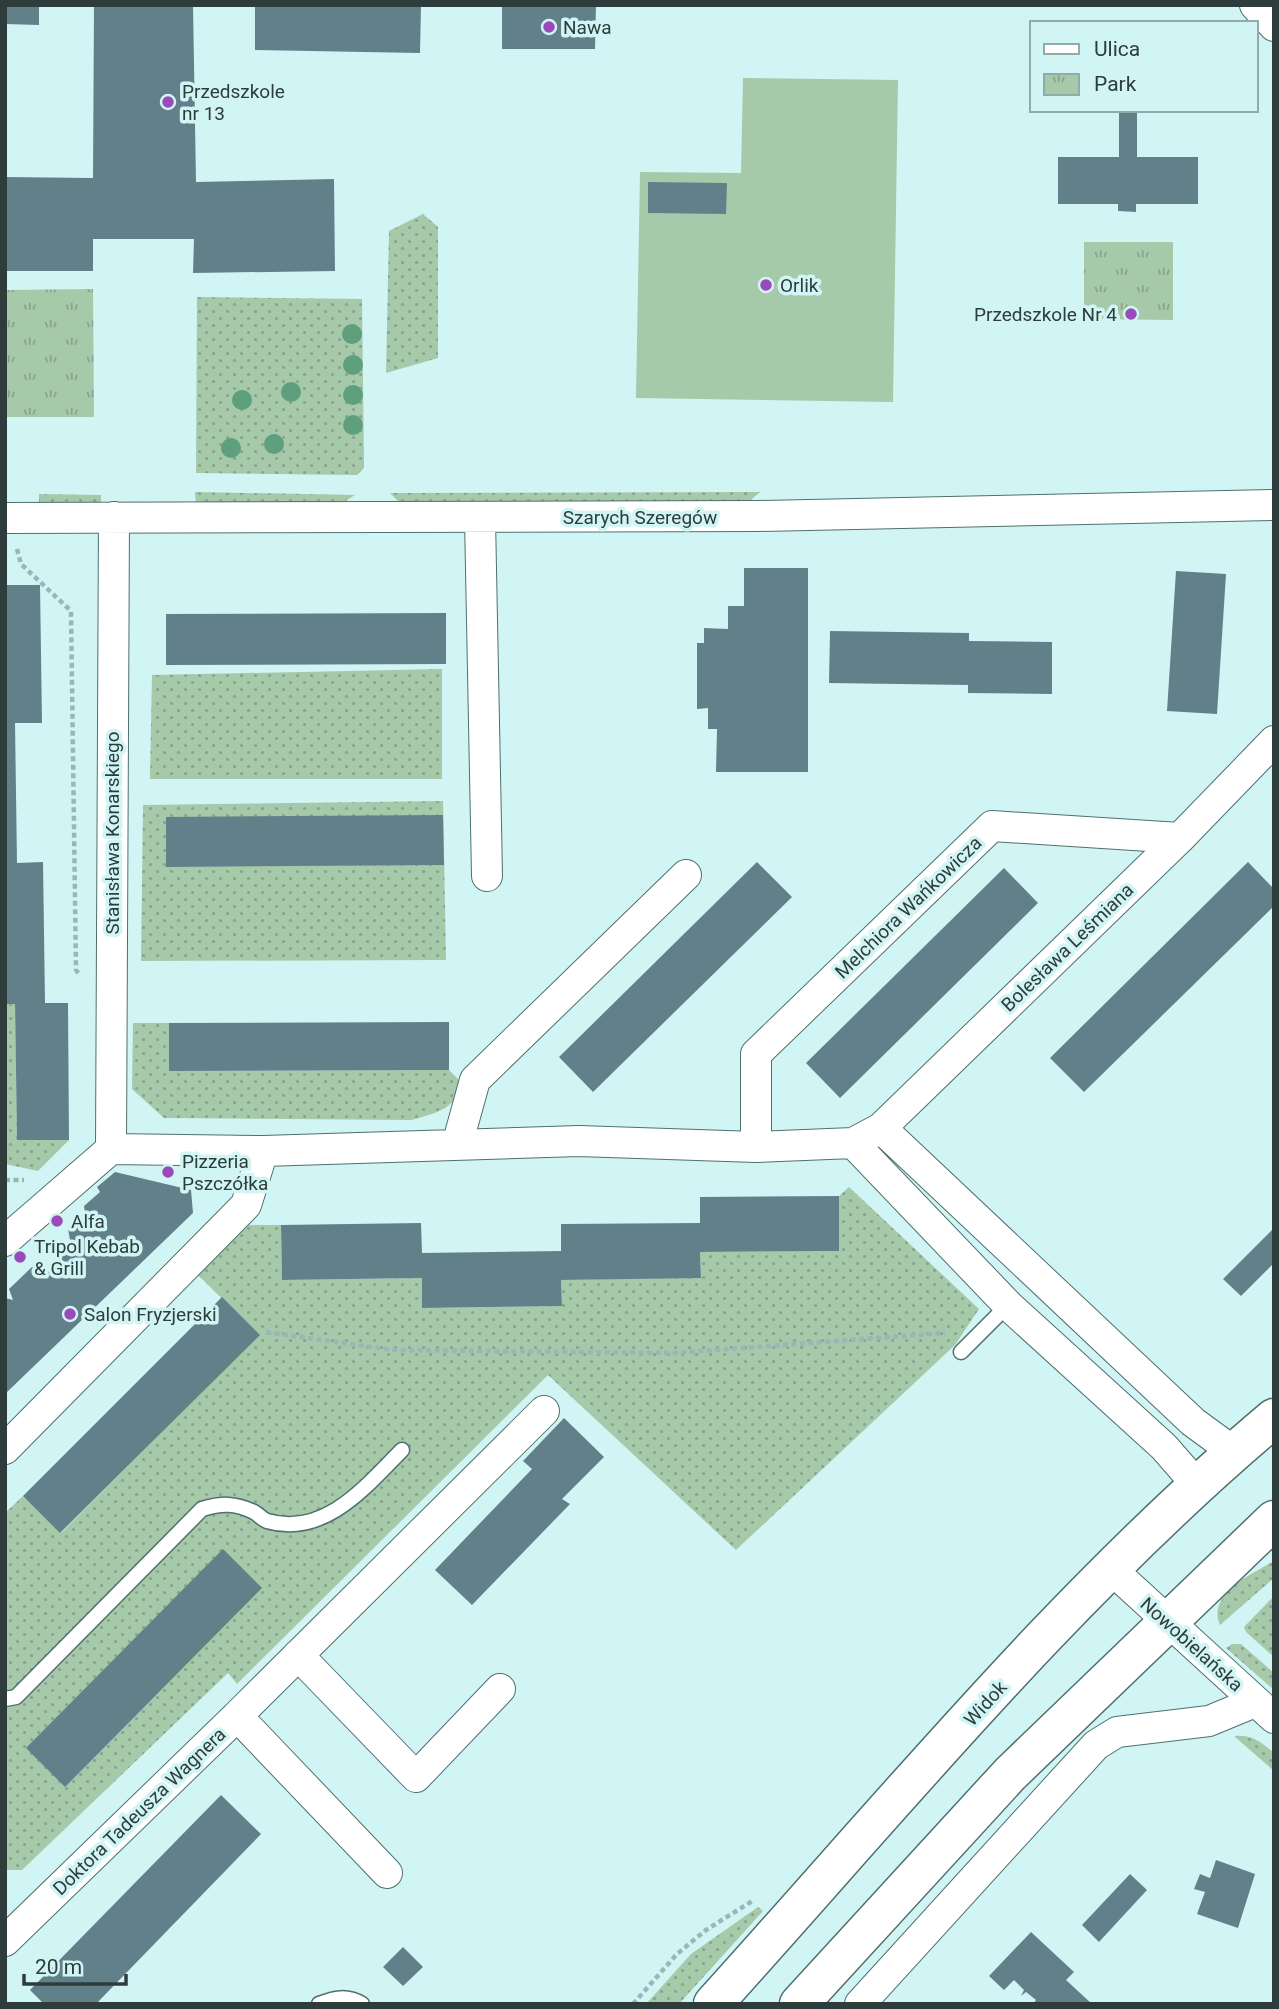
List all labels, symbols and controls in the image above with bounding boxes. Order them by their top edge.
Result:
place label: Nawa [563,16,612,39]
marker: Nawa [541,19,557,35]
legend [1030,21,1258,112]
text: Ulica [1094,37,1140,61]
text: Park [1094,72,1137,96]
place label: Przedszkole nr 13 [182,80,285,125]
marker: Przedszkole nr 13 [160,94,176,110]
place label: Orlik [780,274,819,297]
marker: Orlik [758,277,774,293]
place label: Przedszkole Nr 4 [974,303,1117,326]
marker: Przedszkole Nr 4 [1123,306,1139,322]
street label: Szarych Szeregów [563,506,717,529]
street label: Stanisława Konarskiego [101,732,124,934]
street label: Melchiora Wańkowicza [830,831,986,983]
street label: Bolesława Leśmiana [997,878,1138,1016]
place label: Pizzeria Pszczółka [182,1150,268,1195]
marker: Pizzeria Pszczółka [160,1164,176,1180]
place label: Alfa [71,1210,105,1233]
marker: Alfa [49,1213,65,1229]
place label: Tripol Kebab & Grill [34,1235,140,1280]
marker: Tripol Kebab & Grill [12,1249,28,1265]
place label: Salon Fryzjerski [84,1303,217,1326]
marker: Salon Fryzjerski [62,1306,78,1322]
street label: Nowobielańska [1136,1592,1248,1696]
street label: Widok [959,1676,1012,1731]
street label: Doktora Tadeusza Wagnera [48,1723,231,1900]
scale bar [24,1942,126,1986]
text: 20 m [35,1955,82,1979]

